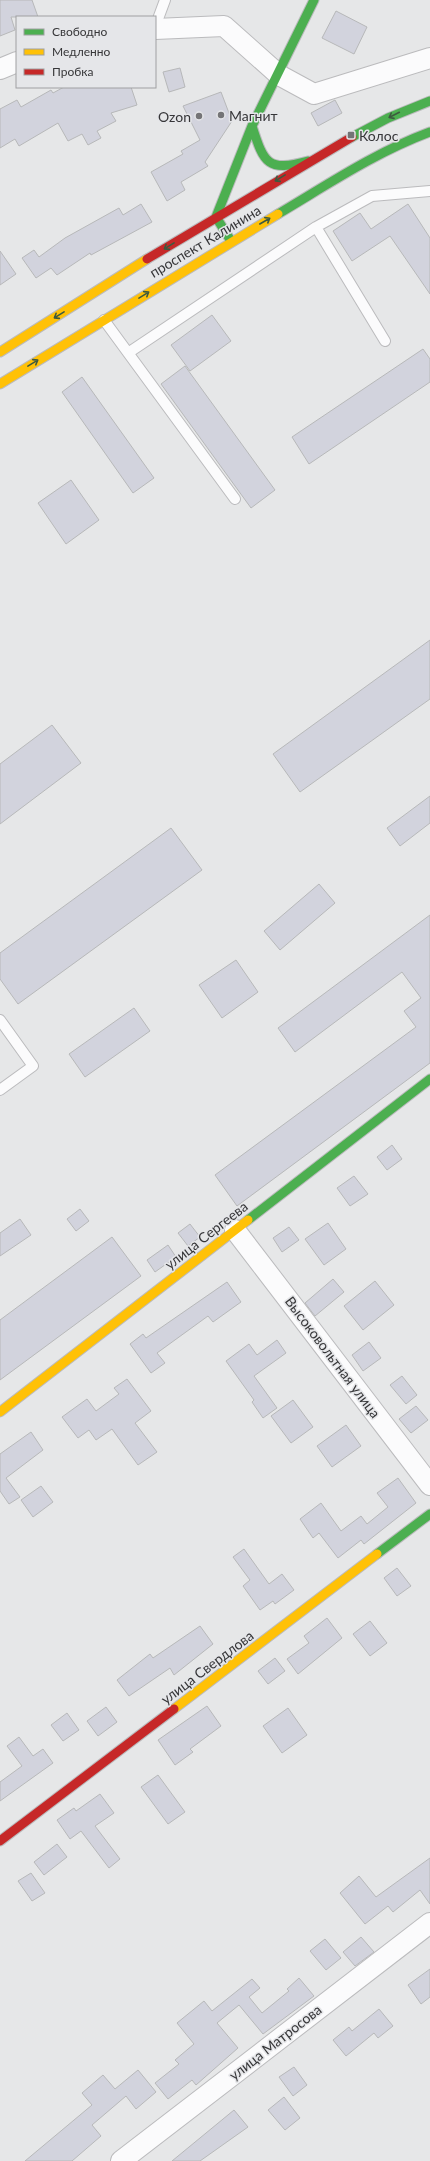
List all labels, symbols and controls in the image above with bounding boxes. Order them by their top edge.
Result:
legend [16,16,156,88]
text: Свободно [52,24,108,39]
text: Медленно [52,44,111,59]
text: Пробка [52,64,93,79]
place label: Магнит [229,107,278,124]
place label: Ozon [158,108,191,125]
marker: Магнит [216,110,226,120]
marker: Ozon [194,111,204,121]
one-way arrow [388,111,400,119]
place label: Колос [359,127,399,144]
marker: Колос [346,130,356,140]
one-way arrow [274,175,286,183]
street label: проспект Калинина [146,201,264,281]
one-way arrow [259,217,271,225]
one-way arrow [163,242,175,250]
one-way arrow [138,291,149,299]
one-way arrow [54,311,65,319]
one-way arrow [27,358,39,366]
street label: улица Сергеева [161,1197,251,1273]
street label: Высоковольтная улица [282,1293,384,1421]
street label: улица Свердлова [157,1627,257,1707]
street label: улица Матросова [225,2001,325,2083]

